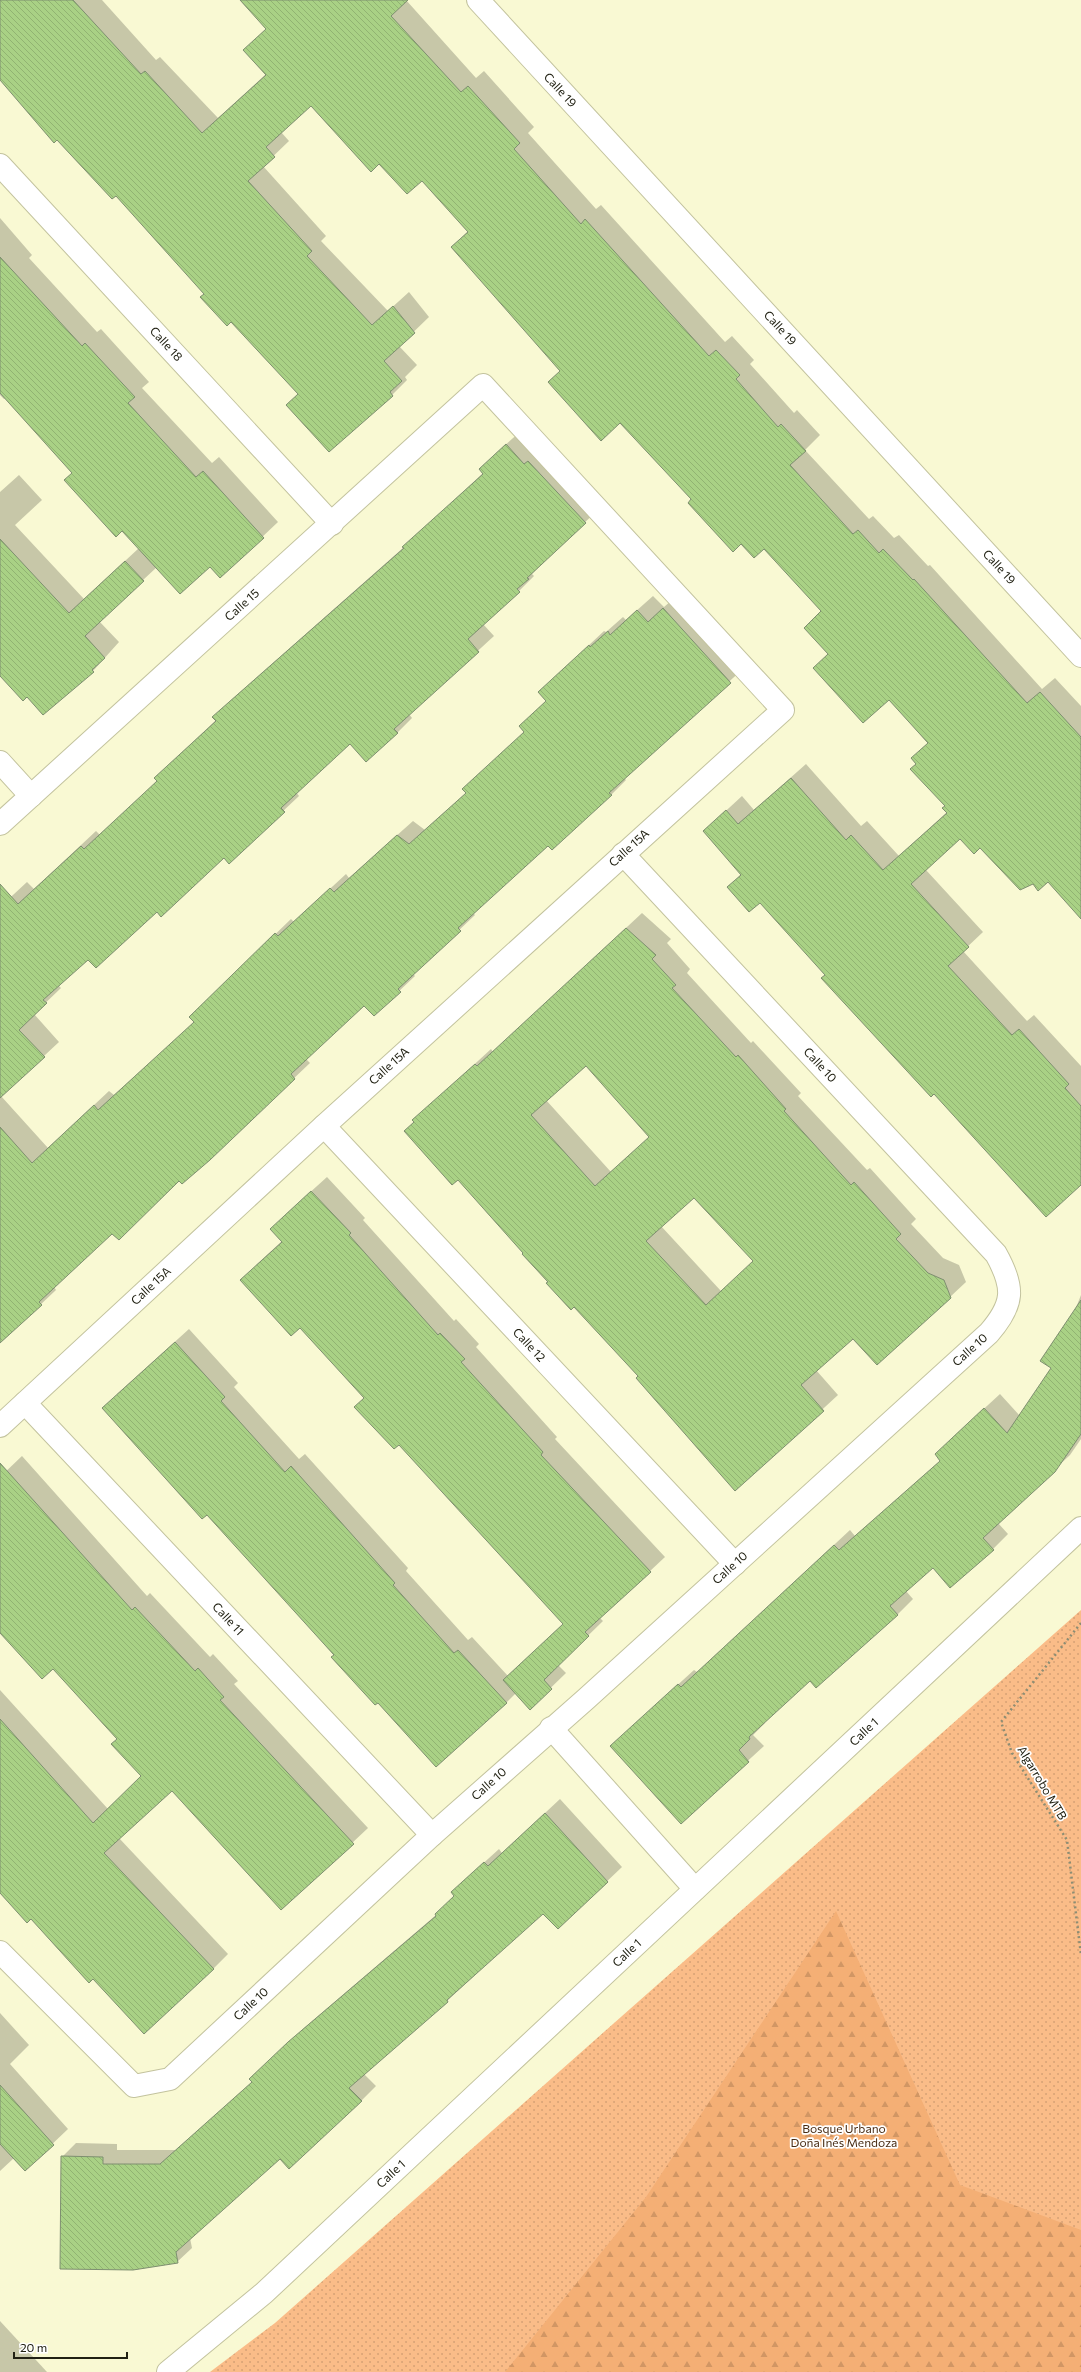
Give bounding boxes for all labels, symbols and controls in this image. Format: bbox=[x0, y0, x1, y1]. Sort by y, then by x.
street label: Calle 19 bbox=[541, 69, 580, 109]
street label: Calle 19 bbox=[761, 307, 800, 347]
street label: Calle 18 bbox=[147, 323, 186, 363]
street label: Calle 19 bbox=[980, 546, 1019, 586]
street label: Calle 15 bbox=[221, 585, 261, 623]
street label: Calle 15A bbox=[605, 826, 651, 869]
street label: Calle 15A bbox=[365, 1044, 411, 1087]
street label: Calle 10 bbox=[801, 1044, 840, 1085]
street label: Calle 15A bbox=[128, 1263, 173, 1307]
street label: Calle 12 bbox=[511, 1325, 549, 1364]
street label: Calle 10 bbox=[949, 1330, 990, 1369]
street label: Calle 10 bbox=[709, 1548, 750, 1587]
street label: Calle 11 bbox=[210, 1599, 247, 1638]
street label: Calle 1 bbox=[846, 1714, 881, 1748]
street label: Algarrobo MTB bbox=[1015, 1743, 1071, 1822]
street label: Calle 10 bbox=[468, 1764, 509, 1803]
street label: Calle 1 bbox=[609, 1935, 644, 1969]
street label: Calle 10 bbox=[230, 1984, 271, 2023]
park label: Bosque Urbano Doña Inés Mendoza bbox=[791, 2121, 897, 2149]
street label: Calle 1 bbox=[373, 2156, 408, 2190]
scale bar bbox=[14, 2334, 127, 2360]
text: 20 m bbox=[20, 2340, 47, 2354]

